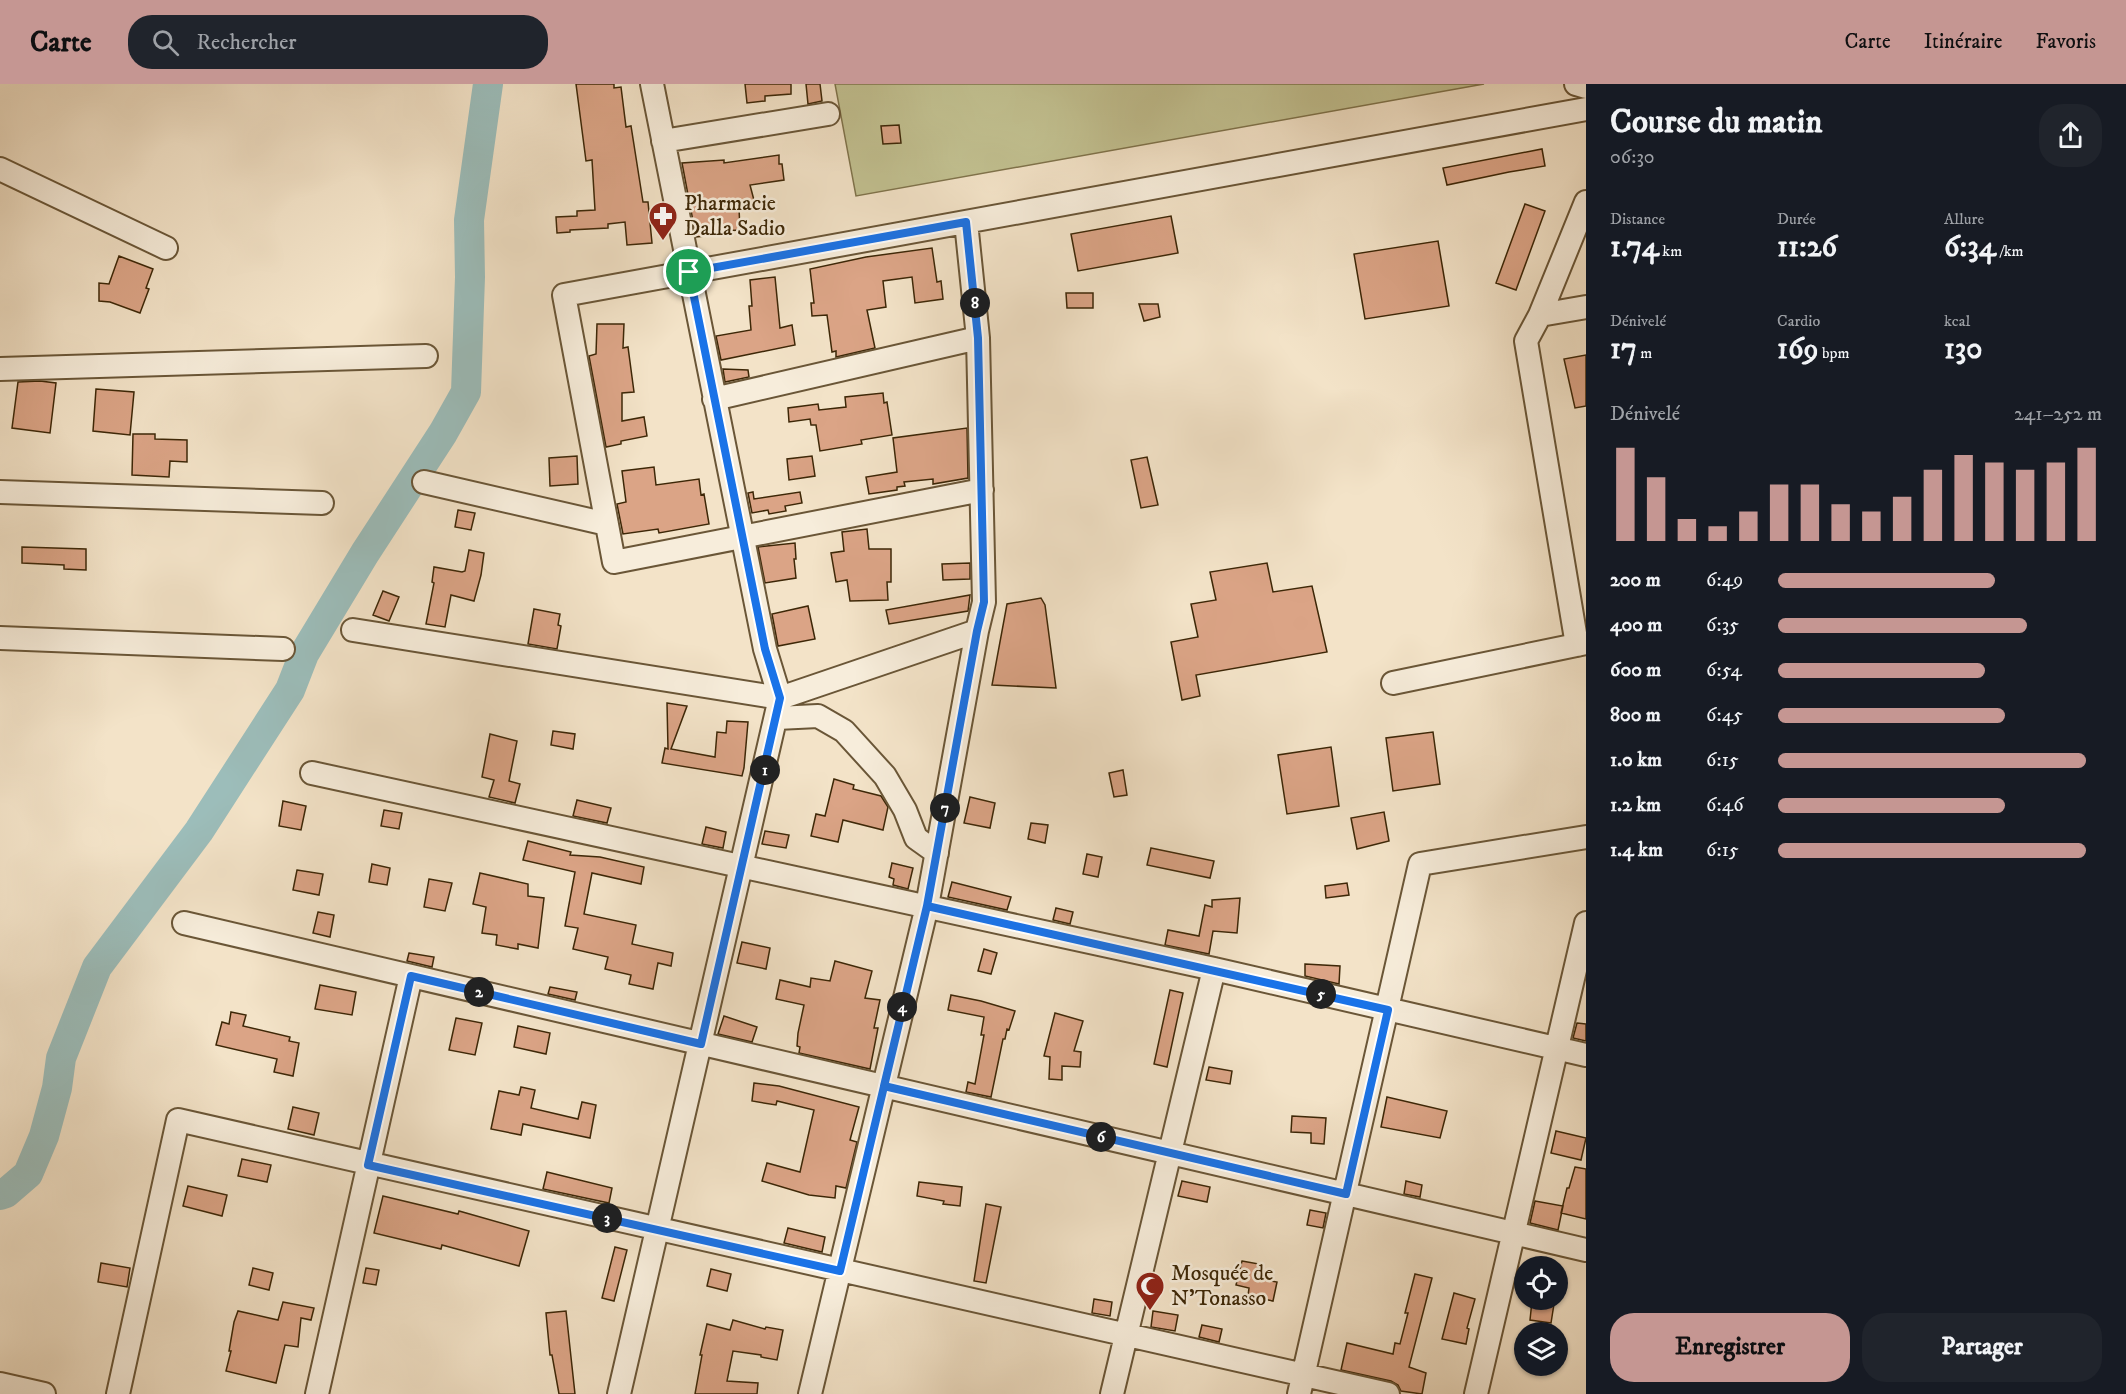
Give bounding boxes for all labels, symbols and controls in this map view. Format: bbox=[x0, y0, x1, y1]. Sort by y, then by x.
search box bbox=[128, 15, 548, 69]
text: Carte bbox=[30, 25, 92, 60]
icon: search bbox=[149, 26, 182, 59]
text: Rechercher bbox=[197, 29, 297, 56]
text: Carte bbox=[1845, 29, 1891, 55]
text: Itinéraire bbox=[1924, 29, 2002, 55]
text: Favoris bbox=[2035, 29, 2096, 55]
text: Course du matin bbox=[1610, 102, 1823, 143]
button: share bbox=[2039, 104, 2102, 167]
text: 06:30 bbox=[1610, 145, 1655, 170]
place label: Pharmacie Dalla Sadio bbox=[684, 190, 785, 242]
pharmacy icon: Pharmacie Dalla Sadio bbox=[647, 200, 679, 242]
text: Distance bbox=[1610, 209, 1665, 229]
text: Durée bbox=[1777, 209, 1816, 229]
text: Allure bbox=[1944, 209, 1984, 229]
text: 1.74 bbox=[1610, 229, 1659, 266]
text: 11:26 bbox=[1777, 229, 1837, 266]
text: 6:34 bbox=[1944, 229, 1996, 266]
text: km bbox=[1659, 241, 1682, 261]
text: /km bbox=[1996, 241, 2024, 261]
pin bbox=[663, 246, 714, 297]
icon: arrive bbox=[672, 255, 705, 288]
pin: 8 bbox=[960, 288, 990, 318]
text: 8 bbox=[971, 293, 979, 313]
text: Dénivelé bbox=[1610, 311, 1666, 331]
text: Cardio bbox=[1777, 311, 1820, 331]
text: kcal bbox=[1944, 311, 1970, 331]
text: 17 bbox=[1610, 331, 1637, 368]
text: 169 bbox=[1777, 331, 1818, 368]
text: 130 bbox=[1944, 331, 1982, 368]
text: m bbox=[1637, 343, 1652, 363]
text: bpm bbox=[1818, 343, 1849, 363]
text: Dénivelé bbox=[1610, 402, 1680, 427]
text: 241–252 m bbox=[2014, 402, 2102, 427]
text: 200 m bbox=[1610, 568, 1661, 593]
text: 6:49 bbox=[1706, 568, 1743, 593]
text: 400 m bbox=[1610, 613, 1662, 638]
text: 6:35 bbox=[1706, 613, 1739, 638]
text: 600 m bbox=[1610, 658, 1661, 683]
text: 6:54 bbox=[1706, 658, 1742, 683]
text: 800 m bbox=[1610, 703, 1661, 728]
text: 6:45 bbox=[1706, 703, 1743, 728]
text: 1.0 km bbox=[1610, 748, 1662, 773]
text: 6:15 bbox=[1706, 748, 1739, 773]
pin: 1 bbox=[750, 755, 780, 785]
text: 1 bbox=[762, 760, 768, 780]
pin: 7 bbox=[930, 793, 960, 823]
text: 1.2 km bbox=[1610, 793, 1661, 818]
text: 6:46 bbox=[1706, 793, 1744, 818]
text: 7 bbox=[941, 798, 949, 818]
text: 1.4 km bbox=[1610, 838, 1663, 863]
text: 6:15 bbox=[1706, 838, 1739, 863]
pin: 2 bbox=[464, 977, 494, 1007]
pin: 5 bbox=[1306, 979, 1336, 1009]
text: 2 bbox=[475, 982, 483, 1002]
text: 5 bbox=[1317, 984, 1325, 1004]
pin: 4 bbox=[887, 992, 917, 1022]
text: 4 bbox=[897, 997, 907, 1017]
pin: 6 bbox=[1086, 1122, 1116, 1152]
text: 6 bbox=[1097, 1127, 1105, 1147]
pin: 3 bbox=[592, 1203, 622, 1233]
text: 3 bbox=[604, 1208, 610, 1228]
map controls bbox=[1514, 1256, 1568, 1376]
button: locate bbox=[1514, 1256, 1568, 1310]
place label: Mosquée de N'Tonasso bbox=[1171, 1260, 1273, 1312]
mosque icon: Mosquée de N'Tonasso bbox=[1134, 1270, 1166, 1312]
button: Enregistrer bbox=[1610, 1313, 1850, 1382]
button: Partager bbox=[1862, 1313, 2102, 1382]
button: layers bbox=[1514, 1322, 1568, 1376]

